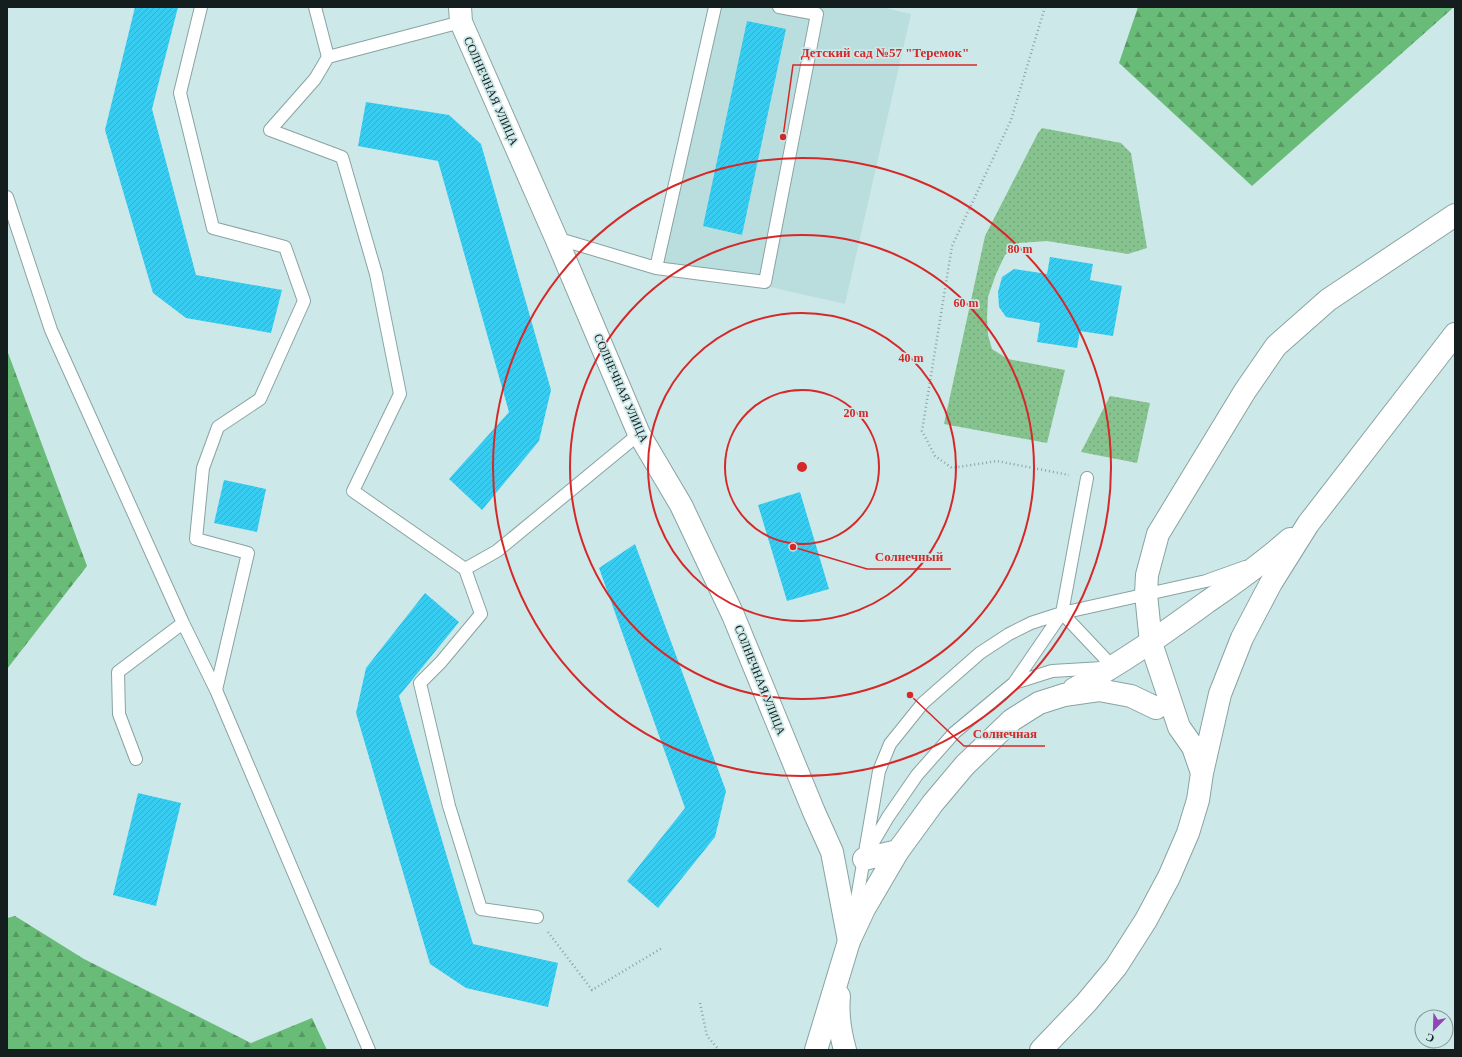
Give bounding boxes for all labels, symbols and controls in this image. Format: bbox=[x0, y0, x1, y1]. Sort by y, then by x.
street label: СОЛНЕЧНАЯ УЛИЦА bbox=[461, 34, 521, 148]
callout: Детский сад №57 "Теремок" bbox=[793, 40, 977, 65]
text: Детский сад №57 "Теремок" bbox=[801, 45, 969, 60]
text: 80 m bbox=[1008, 242, 1033, 256]
text: 60 m bbox=[954, 296, 979, 310]
street label: СОЛНЕЧНАЯ УЛИЦА bbox=[591, 331, 651, 445]
text: 40 m bbox=[899, 351, 924, 365]
text: 20 m bbox=[844, 406, 869, 420]
centre of rings bbox=[795, 460, 809, 474]
callout: Солнечный bbox=[867, 544, 951, 569]
text: Солнечный bbox=[875, 549, 944, 564]
street label: СОЛНЕЧНАЯ УЛИЦА bbox=[731, 623, 789, 737]
callout: Солнечная bbox=[964, 721, 1045, 746]
text: Солнечная bbox=[973, 726, 1037, 741]
north arrow bbox=[1414, 1009, 1454, 1049]
text: С bbox=[1424, 1031, 1436, 1045]

